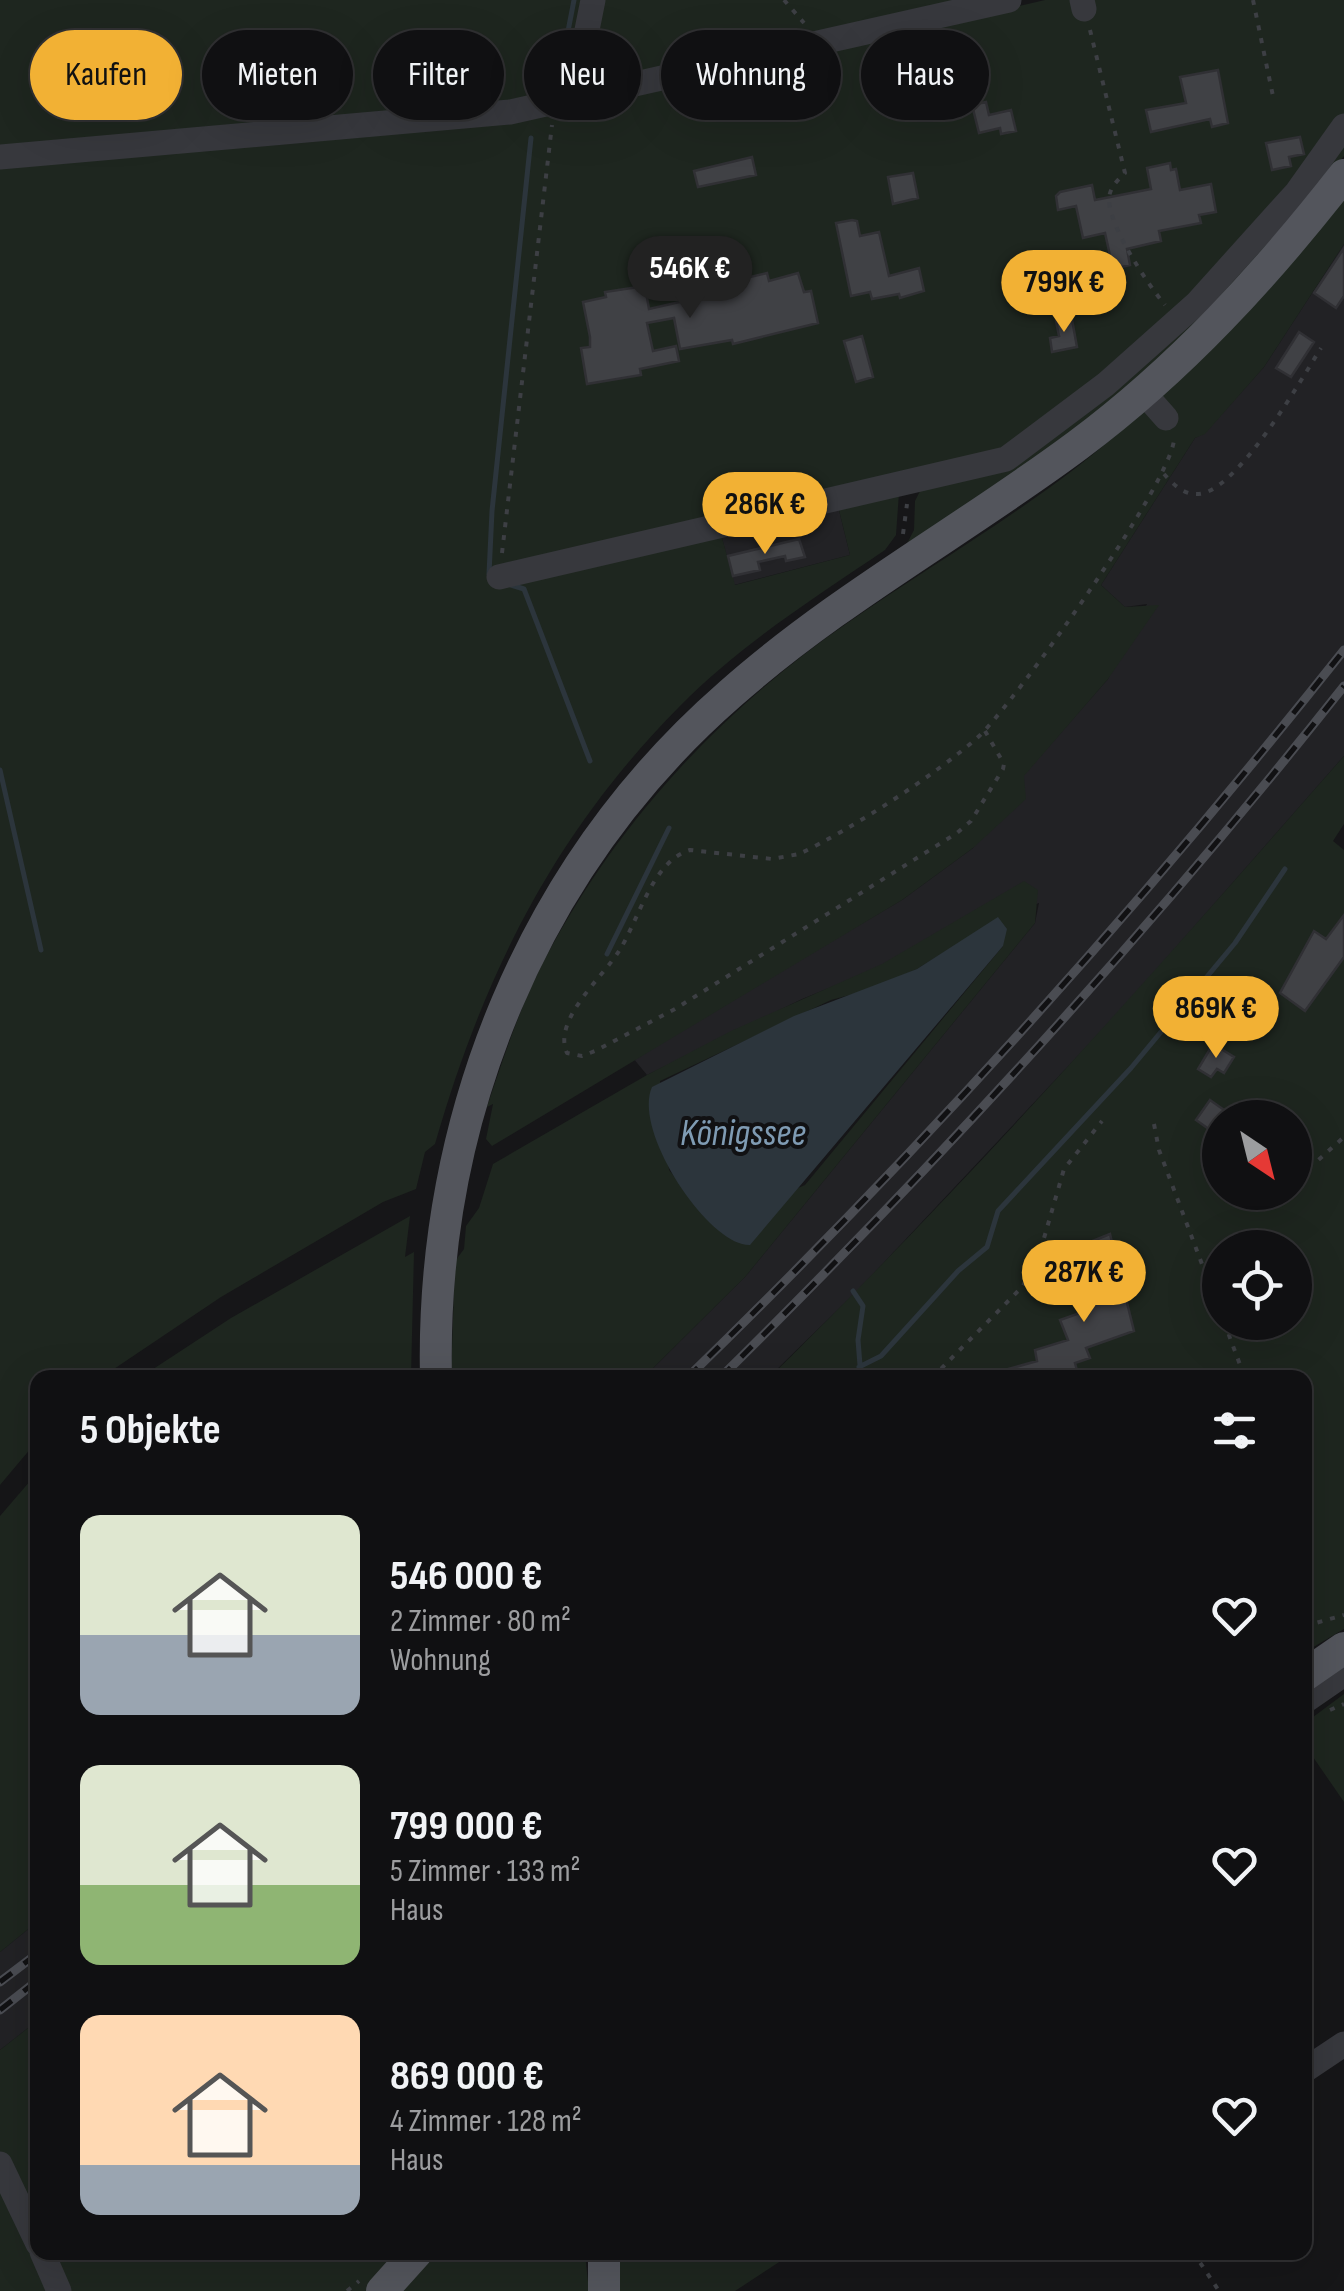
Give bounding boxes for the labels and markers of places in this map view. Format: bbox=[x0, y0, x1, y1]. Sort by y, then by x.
pin: 546K € bbox=[609, 236, 771, 321]
pin: 799K € bbox=[983, 250, 1145, 335]
pin: 286K € bbox=[684, 472, 846, 557]
pin: 869K € bbox=[1135, 976, 1297, 1061]
pin: 287K € bbox=[1003, 1240, 1165, 1325]

